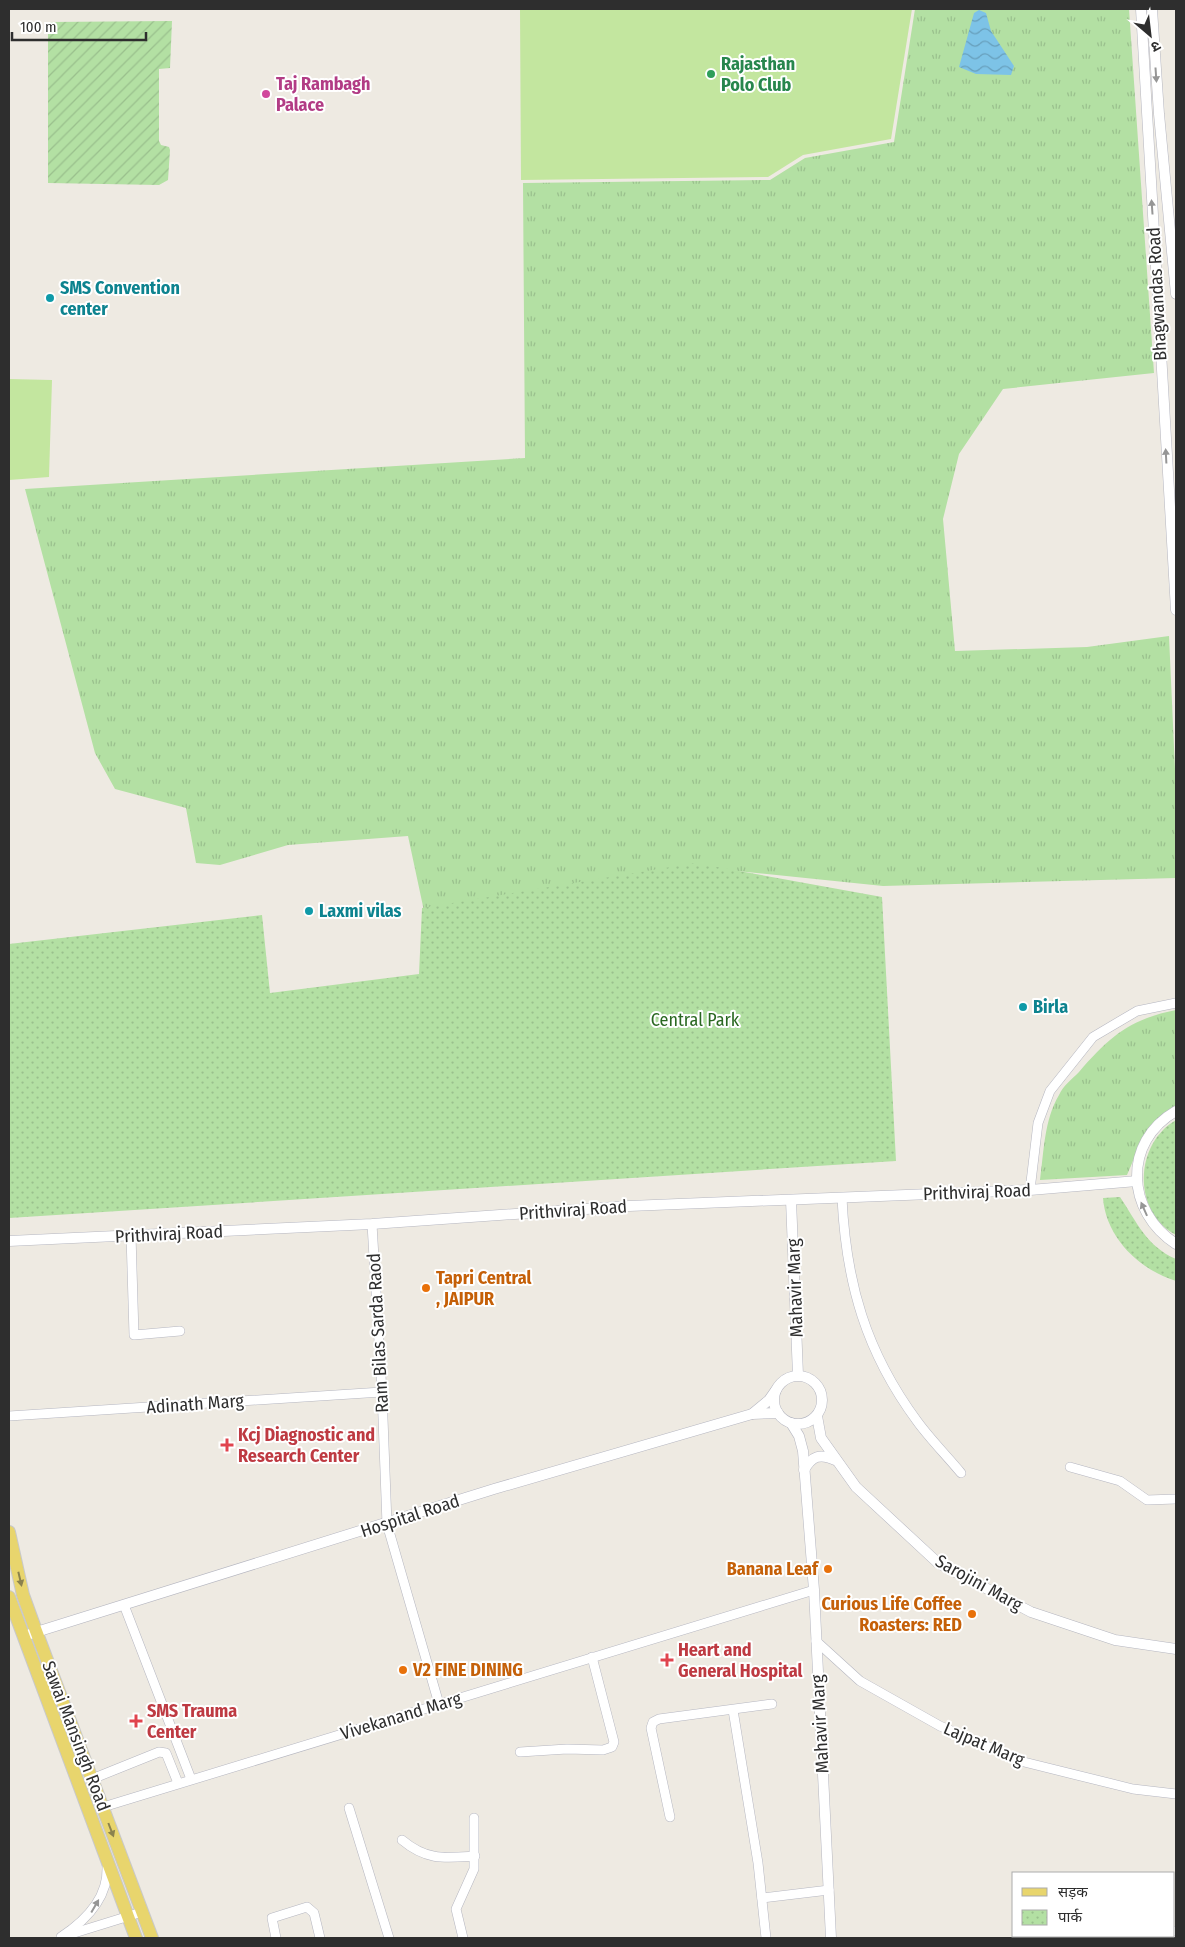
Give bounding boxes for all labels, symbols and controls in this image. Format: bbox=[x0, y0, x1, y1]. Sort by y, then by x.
scale bar bbox=[12, 10, 146, 42]
north arrow bbox=[1125, 10, 1175, 60]
text: 100 m bbox=[20, 18, 57, 36]
text: उ bbox=[1148, 37, 1163, 56]
place label: Rajasthan Polo Club bbox=[721, 53, 795, 96]
one-way arrow bbox=[1152, 67, 1160, 83]
marker: Rajasthan Polo Club bbox=[705, 68, 717, 80]
place label: Taj Rambagh Palace bbox=[276, 73, 370, 116]
marker: Taj Rambagh Palace bbox=[260, 88, 272, 100]
one-way arrow bbox=[1147, 198, 1155, 214]
street label: Bhagwandas Road bbox=[1143, 227, 1171, 361]
place label: SMS Convention center bbox=[60, 277, 180, 320]
marker: SMS Convention center bbox=[44, 292, 56, 304]
one-way arrow bbox=[1162, 448, 1170, 464]
place label: Laxmi vilas bbox=[319, 900, 402, 922]
marker: Laxmi vilas bbox=[303, 905, 315, 917]
place label: Birla bbox=[1033, 996, 1068, 1018]
marker: Birla bbox=[1017, 1001, 1029, 1013]
park label: Central Park bbox=[651, 1009, 740, 1031]
street label: Prithviraj Road bbox=[923, 1179, 1031, 1205]
street label: Prithviraj Road bbox=[518, 1195, 628, 1225]
one-way arrow bbox=[1140, 1202, 1148, 1216]
street label: Prithviraj Road bbox=[114, 1220, 224, 1248]
street label: Mahavir Marg bbox=[782, 1238, 808, 1338]
street label: Ram Bilas Sarda Raod bbox=[363, 1253, 393, 1413]
place label: Tapri Central , JAIPUR bbox=[436, 1267, 531, 1310]
marker: Tapri Central , JAIPUR bbox=[420, 1282, 432, 1294]
street label: Adinath Marg bbox=[146, 1390, 245, 1418]
place label: Kcj Diagnostic and Research Center bbox=[238, 1424, 375, 1467]
marker: Kcj Diagnostic and Research Center bbox=[220, 1438, 234, 1452]
street label: Hospital Road bbox=[358, 1490, 462, 1542]
street label: Sarojini Marg bbox=[931, 1550, 1027, 1616]
place label: Banana Leaf bbox=[727, 1558, 820, 1580]
marker: Banana Leaf bbox=[822, 1563, 834, 1575]
one-way arrow bbox=[16, 1572, 24, 1587]
place label: Curious Life Coffee Roasters: RED bbox=[821, 1593, 962, 1636]
marker: Curious Life Coffee Roasters: RED bbox=[966, 1608, 978, 1620]
place label: Heart and General Hospital bbox=[678, 1639, 802, 1682]
marker: Heart and General Hospital bbox=[660, 1653, 674, 1667]
street label: Sawai Mansingh Road bbox=[37, 1658, 115, 1814]
place label: V2 FINE DINING bbox=[412, 1659, 523, 1681]
marker: V2 FINE DINING bbox=[397, 1664, 409, 1676]
street label: Mahavir Marg bbox=[806, 1674, 834, 1774]
street label: Vivekanand Marg bbox=[338, 1687, 465, 1745]
place label: SMS Trauma Center bbox=[147, 1700, 237, 1743]
marker: SMS Trauma Center bbox=[129, 1714, 143, 1728]
street label: Lajpat Marg bbox=[940, 1717, 1028, 1771]
one-way arrow bbox=[107, 1823, 115, 1838]
legend bbox=[1012, 1872, 1175, 1937]
text: सड़क bbox=[1058, 1883, 1088, 1901]
one-way arrow bbox=[90, 1899, 99, 1912]
text: पार्क bbox=[1058, 1908, 1082, 1926]

